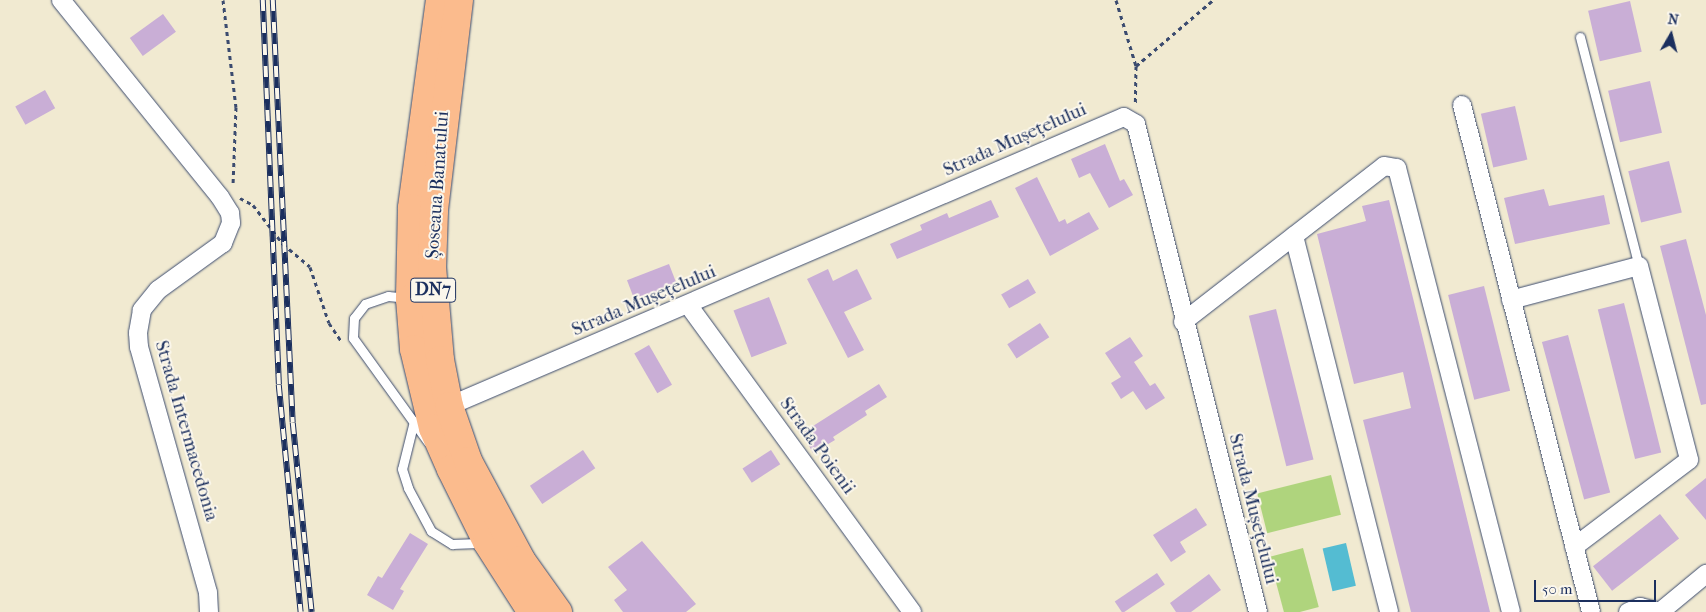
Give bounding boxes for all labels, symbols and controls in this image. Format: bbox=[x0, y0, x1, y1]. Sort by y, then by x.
north arrow bbox=[1646, 10, 1696, 60]
text: N bbox=[1667, 10, 1680, 29]
street label: Strada Mușețelului bbox=[940, 98, 1090, 182]
street label: Șoseaua Banatului bbox=[421, 110, 455, 260]
street label: Strada Mușețelului bbox=[568, 260, 720, 342]
road number: DN7 bbox=[409, 274, 457, 306]
street label: Strada Intermacedonia bbox=[149, 338, 223, 524]
street label: Strada Poienii bbox=[774, 393, 860, 499]
street label: Strada Mușețelului bbox=[1223, 431, 1283, 587]
scale bar bbox=[1536, 570, 1658, 602]
text: 50 m bbox=[1542, 580, 1572, 598]

